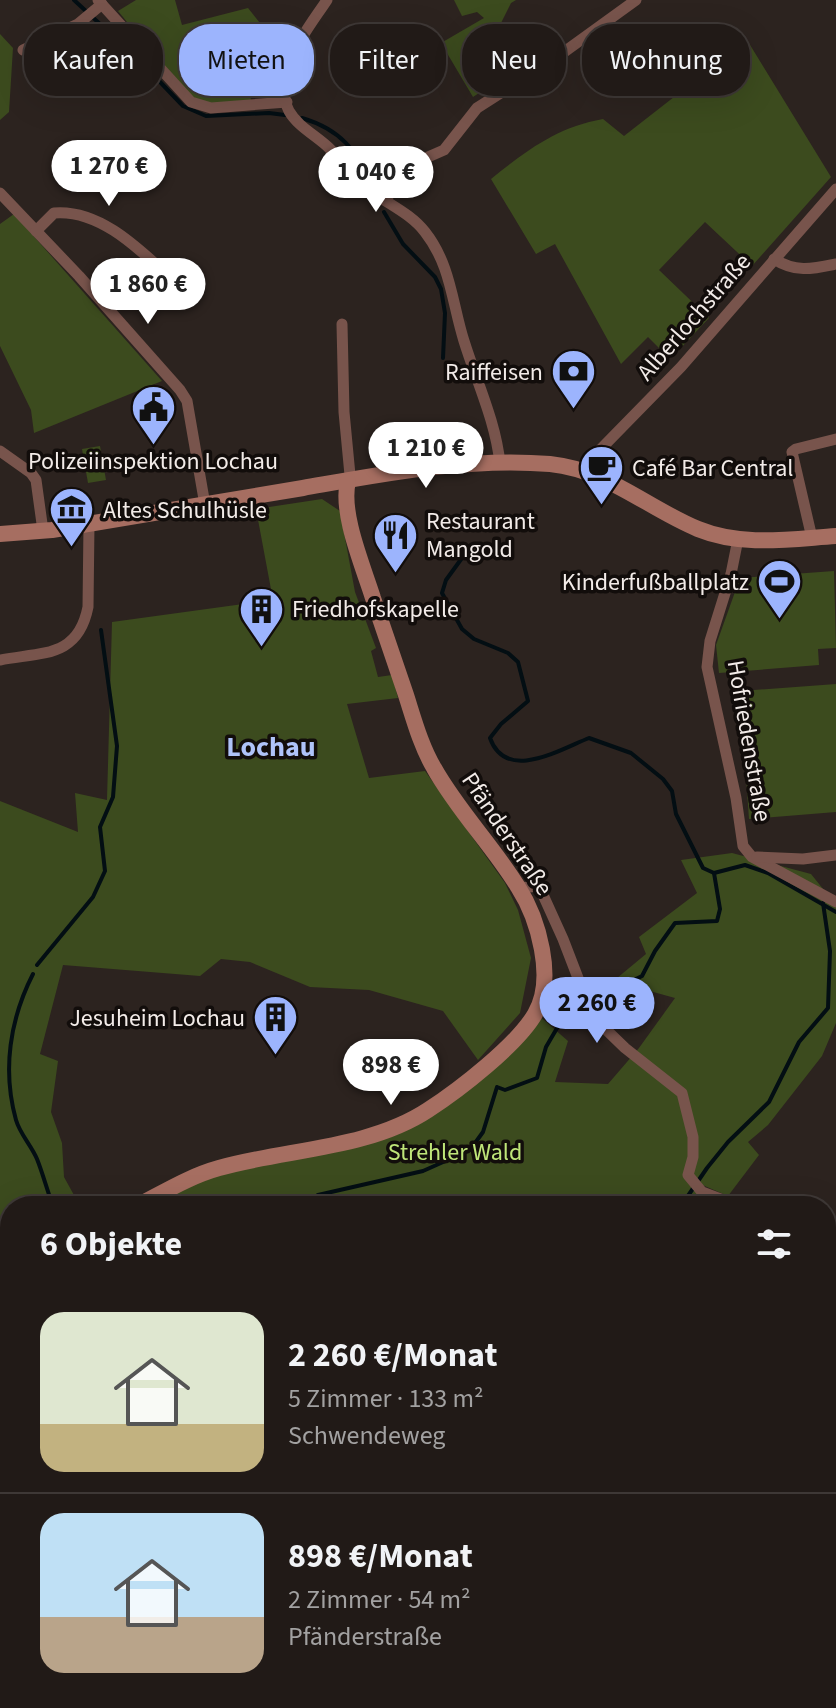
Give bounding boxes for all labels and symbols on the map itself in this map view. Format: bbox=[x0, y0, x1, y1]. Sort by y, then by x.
pin: 1 270 € bbox=[35, 140, 183, 208]
pin: 1 040 € bbox=[302, 146, 450, 214]
street label: Alberlochstraße bbox=[629, 245, 759, 389]
pin: 1 860 € bbox=[74, 258, 222, 326]
bank icon: Raiffeisen bbox=[550, 348, 598, 411]
place label: Raiffeisen bbox=[445, 355, 543, 390]
public building icon: Polizeiinspektion Lochau bbox=[129, 383, 177, 446]
pin: 1 210 € bbox=[352, 422, 500, 490]
place label: Polizeiinspektion Lochau bbox=[28, 444, 278, 479]
cafe icon: Café Bar Central bbox=[577, 444, 625, 507]
place label: Café Bar Central bbox=[632, 451, 793, 486]
museum icon: Altes Schulhüsle bbox=[48, 486, 96, 549]
place label: Altes Schulhüsle bbox=[103, 493, 267, 528]
place label: Restaurant Mangold bbox=[426, 504, 535, 567]
restaurant icon: Restaurant Mangold bbox=[371, 511, 419, 574]
sports icon: Kinderfußballplatz bbox=[756, 558, 804, 621]
place label: Kinderfußballplatz bbox=[562, 565, 749, 600]
building icon: Friedhofskapelle bbox=[237, 585, 285, 648]
place label: Friedhofskapelle bbox=[292, 592, 459, 627]
street label: Hofriedenstraße bbox=[718, 658, 780, 824]
district label: Lochau bbox=[226, 727, 316, 767]
street label: Pfänderstraße bbox=[453, 765, 561, 903]
pin: 2 260 € bbox=[523, 977, 671, 1045]
building icon: Jesuheim Lochau bbox=[252, 994, 300, 1057]
place label: Jesuheim Lochau bbox=[69, 1001, 245, 1036]
pin: 898 € bbox=[335, 1039, 447, 1107]
park label: Strehler Wald bbox=[388, 1135, 522, 1170]

